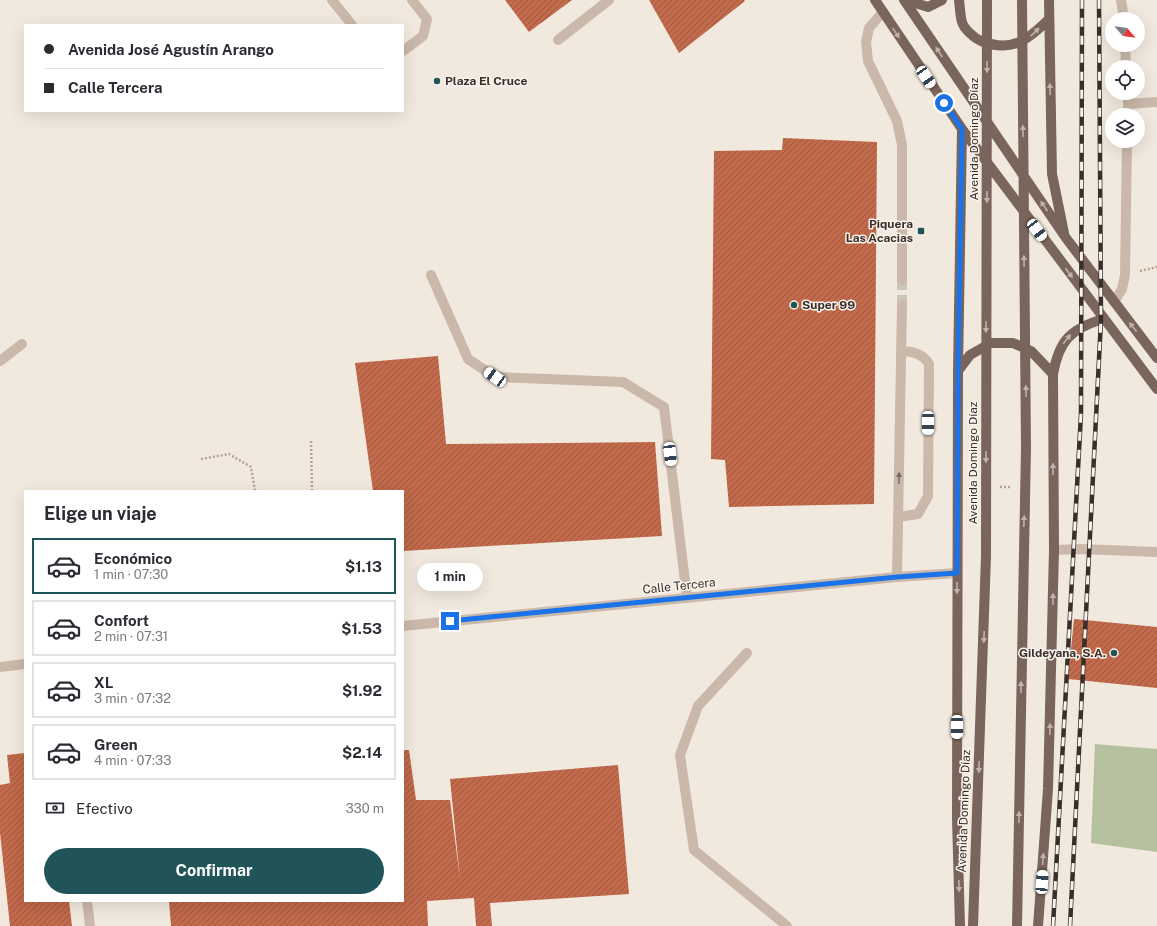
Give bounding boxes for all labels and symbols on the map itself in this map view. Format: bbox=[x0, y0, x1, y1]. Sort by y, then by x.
north arrow bbox=[1105, 12, 1145, 52]
one-way arrow bbox=[892, 27, 900, 38]
one-way arrow bbox=[1030, 28, 1040, 37]
one-way arrow bbox=[935, 47, 943, 57]
one-way arrow bbox=[984, 61, 990, 74]
car bbox=[914, 64, 938, 90]
place label: Plaza El Cruce bbox=[445, 74, 527, 88]
marker: Plaza El Cruce bbox=[432, 76, 442, 86]
street label: Avenida Domingo Díaz bbox=[967, 77, 981, 201]
one-way arrow bbox=[1047, 82, 1053, 95]
route start bbox=[935, 94, 953, 112]
one-way arrow bbox=[1020, 124, 1026, 137]
one-way arrow bbox=[984, 191, 990, 204]
one-way arrow bbox=[1040, 201, 1048, 211]
place label: Piquera Las Acacias bbox=[846, 217, 913, 245]
car bbox=[1025, 217, 1049, 243]
marker: Piquera Las Acacias bbox=[916, 226, 926, 236]
one-way arrow bbox=[1021, 254, 1027, 267]
one-way arrow bbox=[1064, 267, 1073, 278]
place label: Super 99 bbox=[802, 298, 855, 312]
marker: Super 99 bbox=[789, 300, 799, 310]
one-way arrow bbox=[983, 321, 989, 334]
one-way arrow bbox=[1129, 322, 1137, 333]
one-way arrow bbox=[1063, 334, 1072, 344]
car bbox=[482, 365, 508, 389]
one-way arrow bbox=[1023, 384, 1029, 397]
street label: Avenida Domingo Díaz bbox=[966, 401, 980, 525]
car bbox=[922, 411, 934, 435]
car bbox=[663, 441, 677, 467]
one-way arrow bbox=[983, 451, 989, 464]
one-way arrow bbox=[1050, 462, 1056, 475]
one-way arrow bbox=[896, 471, 902, 484]
one-way arrow bbox=[1021, 514, 1027, 527]
callout: 1 min bbox=[417, 563, 483, 591]
street label: Calle Tercera bbox=[642, 575, 716, 597]
one-way arrow bbox=[954, 582, 960, 595]
one-way arrow bbox=[1050, 592, 1056, 605]
route end bbox=[441, 612, 459, 630]
one-way arrow bbox=[980, 631, 987, 643]
place label: Gildeyana, S.A. bbox=[1019, 646, 1106, 660]
marker: Gildeyana, S.A. bbox=[1109, 648, 1119, 658]
one-way arrow bbox=[1018, 680, 1024, 693]
car bbox=[951, 715, 963, 739]
one-way arrow bbox=[1047, 722, 1053, 735]
street label: Avenida Domingo Díaz bbox=[955, 749, 973, 873]
one-way arrow bbox=[976, 761, 982, 774]
one-way arrow bbox=[1016, 810, 1022, 823]
one-way arrow bbox=[1040, 853, 1047, 865]
car bbox=[1035, 870, 1049, 894]
one-way arrow bbox=[955, 880, 962, 892]

